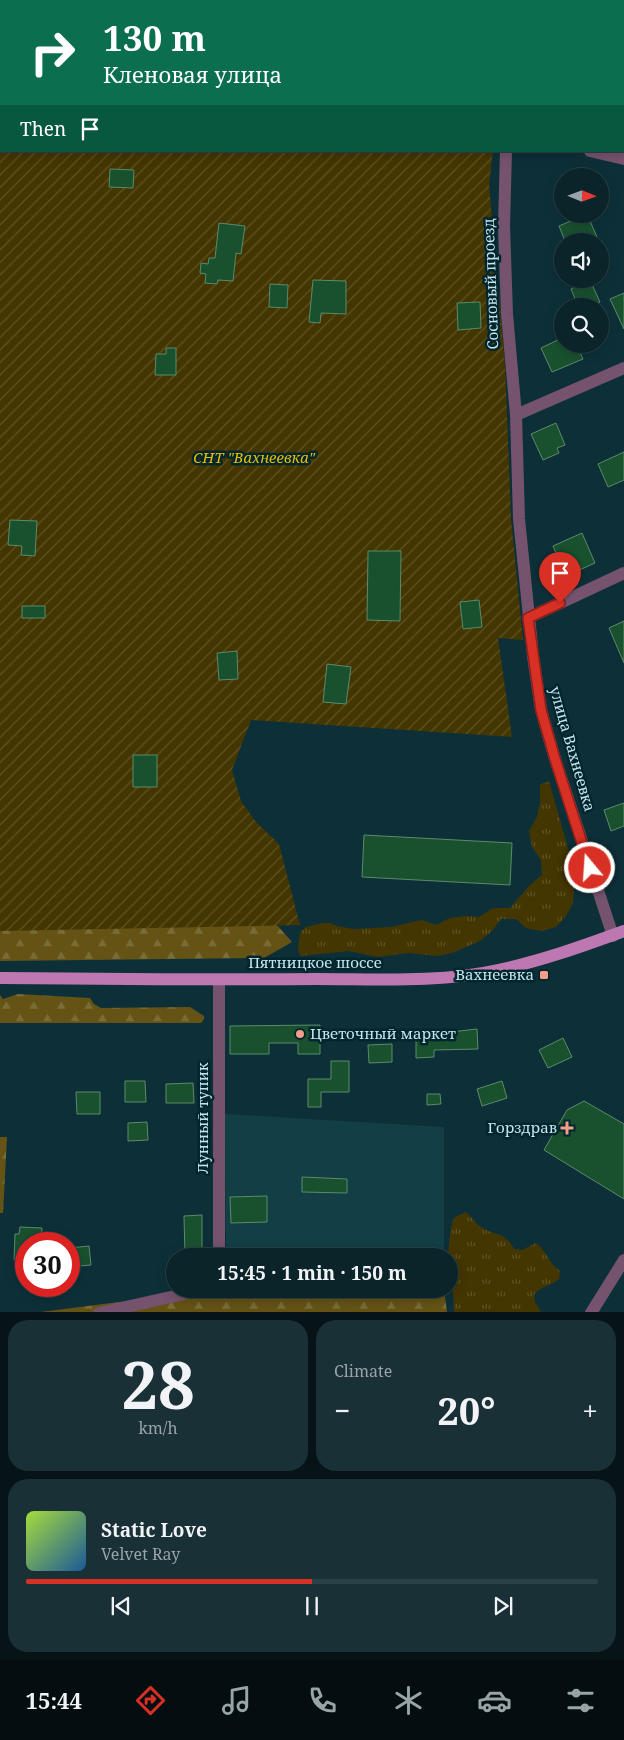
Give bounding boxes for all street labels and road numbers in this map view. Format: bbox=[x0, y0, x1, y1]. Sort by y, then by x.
street label: Сосновый проезд bbox=[478, 218, 502, 350]
street label: улица Вахнеевка bbox=[546, 684, 600, 814]
street label: Пятницкое шоссе bbox=[248, 952, 382, 972]
street label: Лунный тупик bbox=[192, 1062, 212, 1174]

